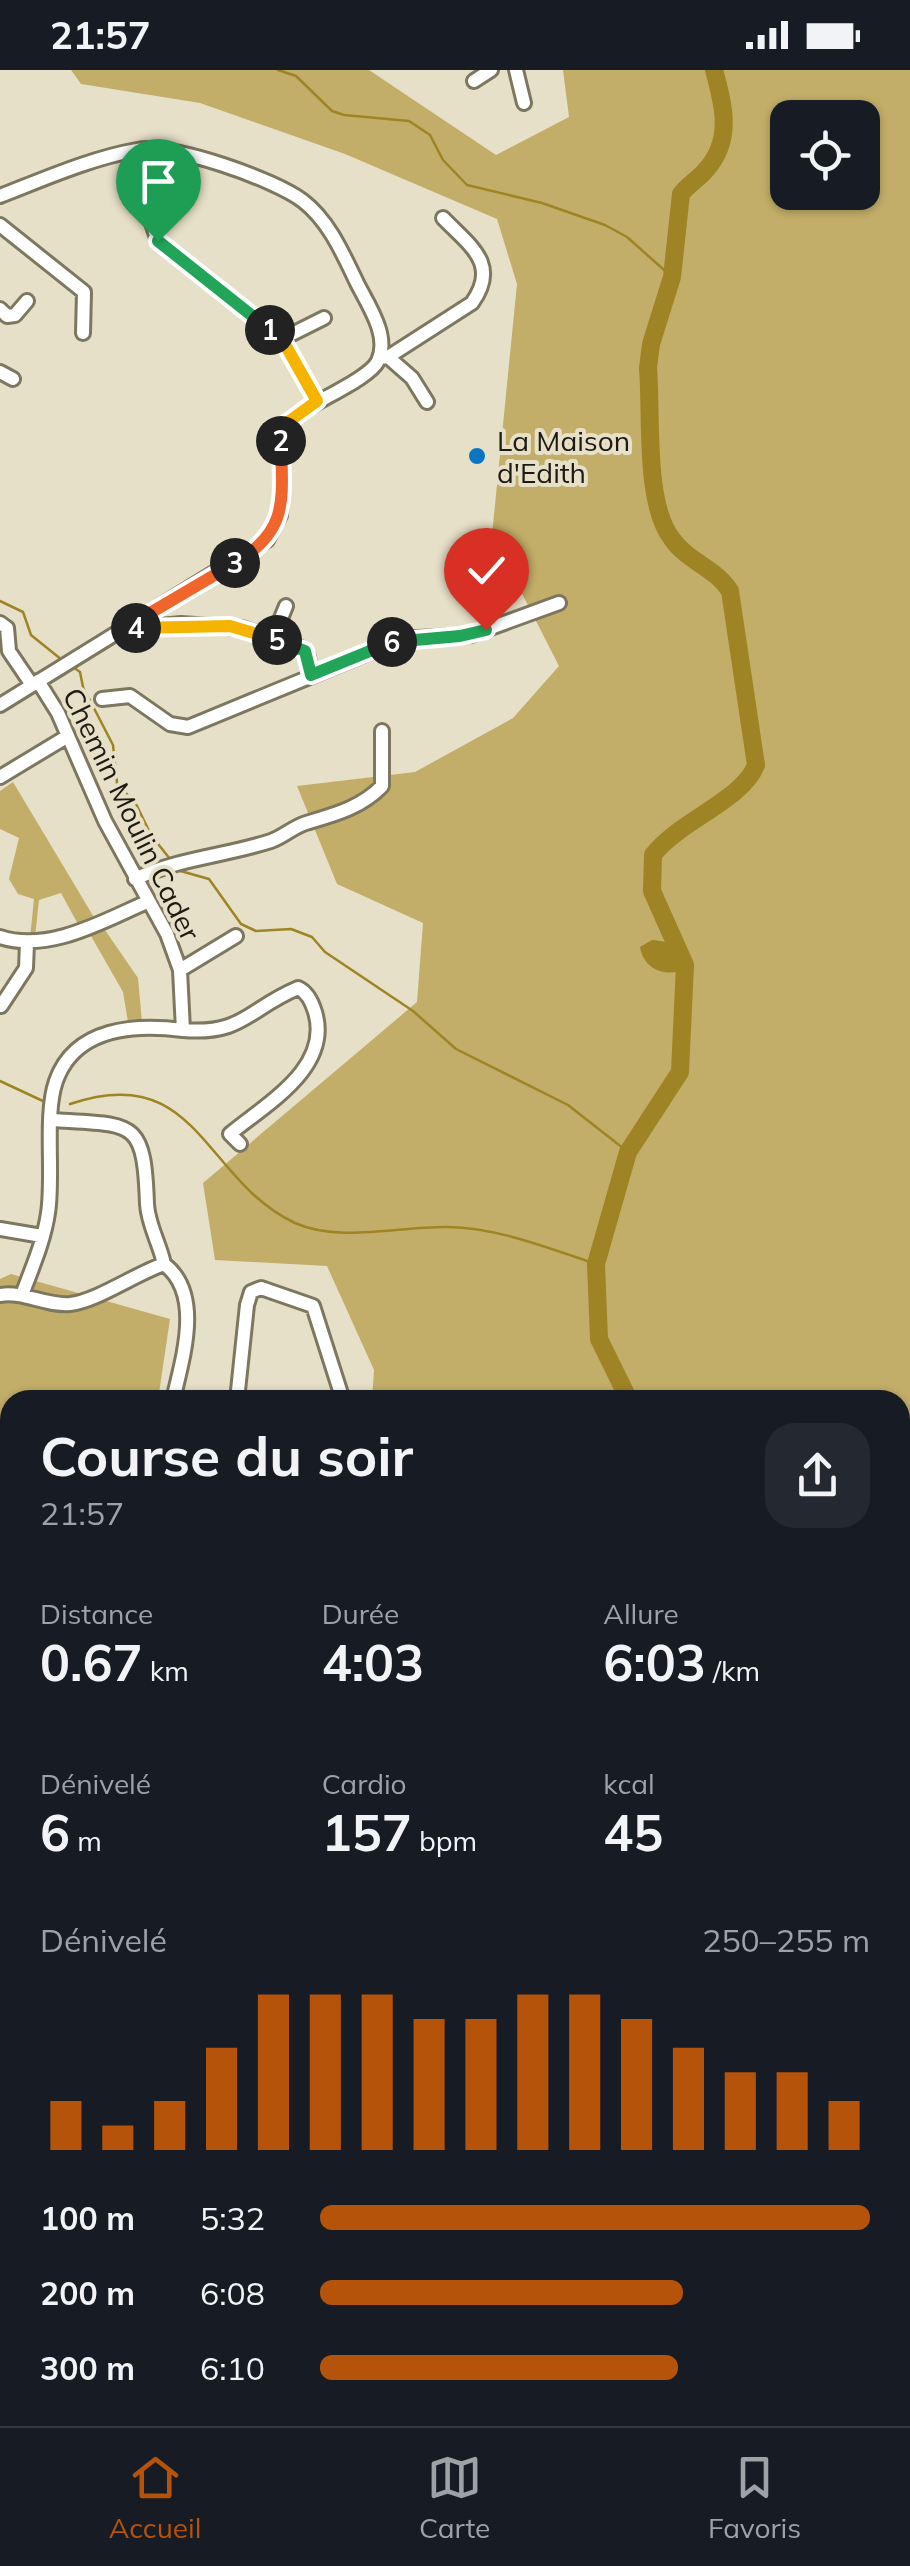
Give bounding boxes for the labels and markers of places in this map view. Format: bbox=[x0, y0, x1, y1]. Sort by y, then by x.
pin bbox=[116, 139, 201, 242]
pin: 1 bbox=[245, 305, 295, 355]
pin: 2 bbox=[256, 416, 306, 466]
place label: La Maison d'Edith bbox=[497, 423, 630, 490]
marker: La Maison d'Edith bbox=[466, 445, 488, 467]
pin bbox=[444, 528, 529, 631]
pin: 3 bbox=[210, 538, 260, 588]
pin: 4 bbox=[111, 603, 161, 653]
pin: 5 bbox=[252, 615, 302, 665]
pin: 6 bbox=[367, 617, 417, 667]

